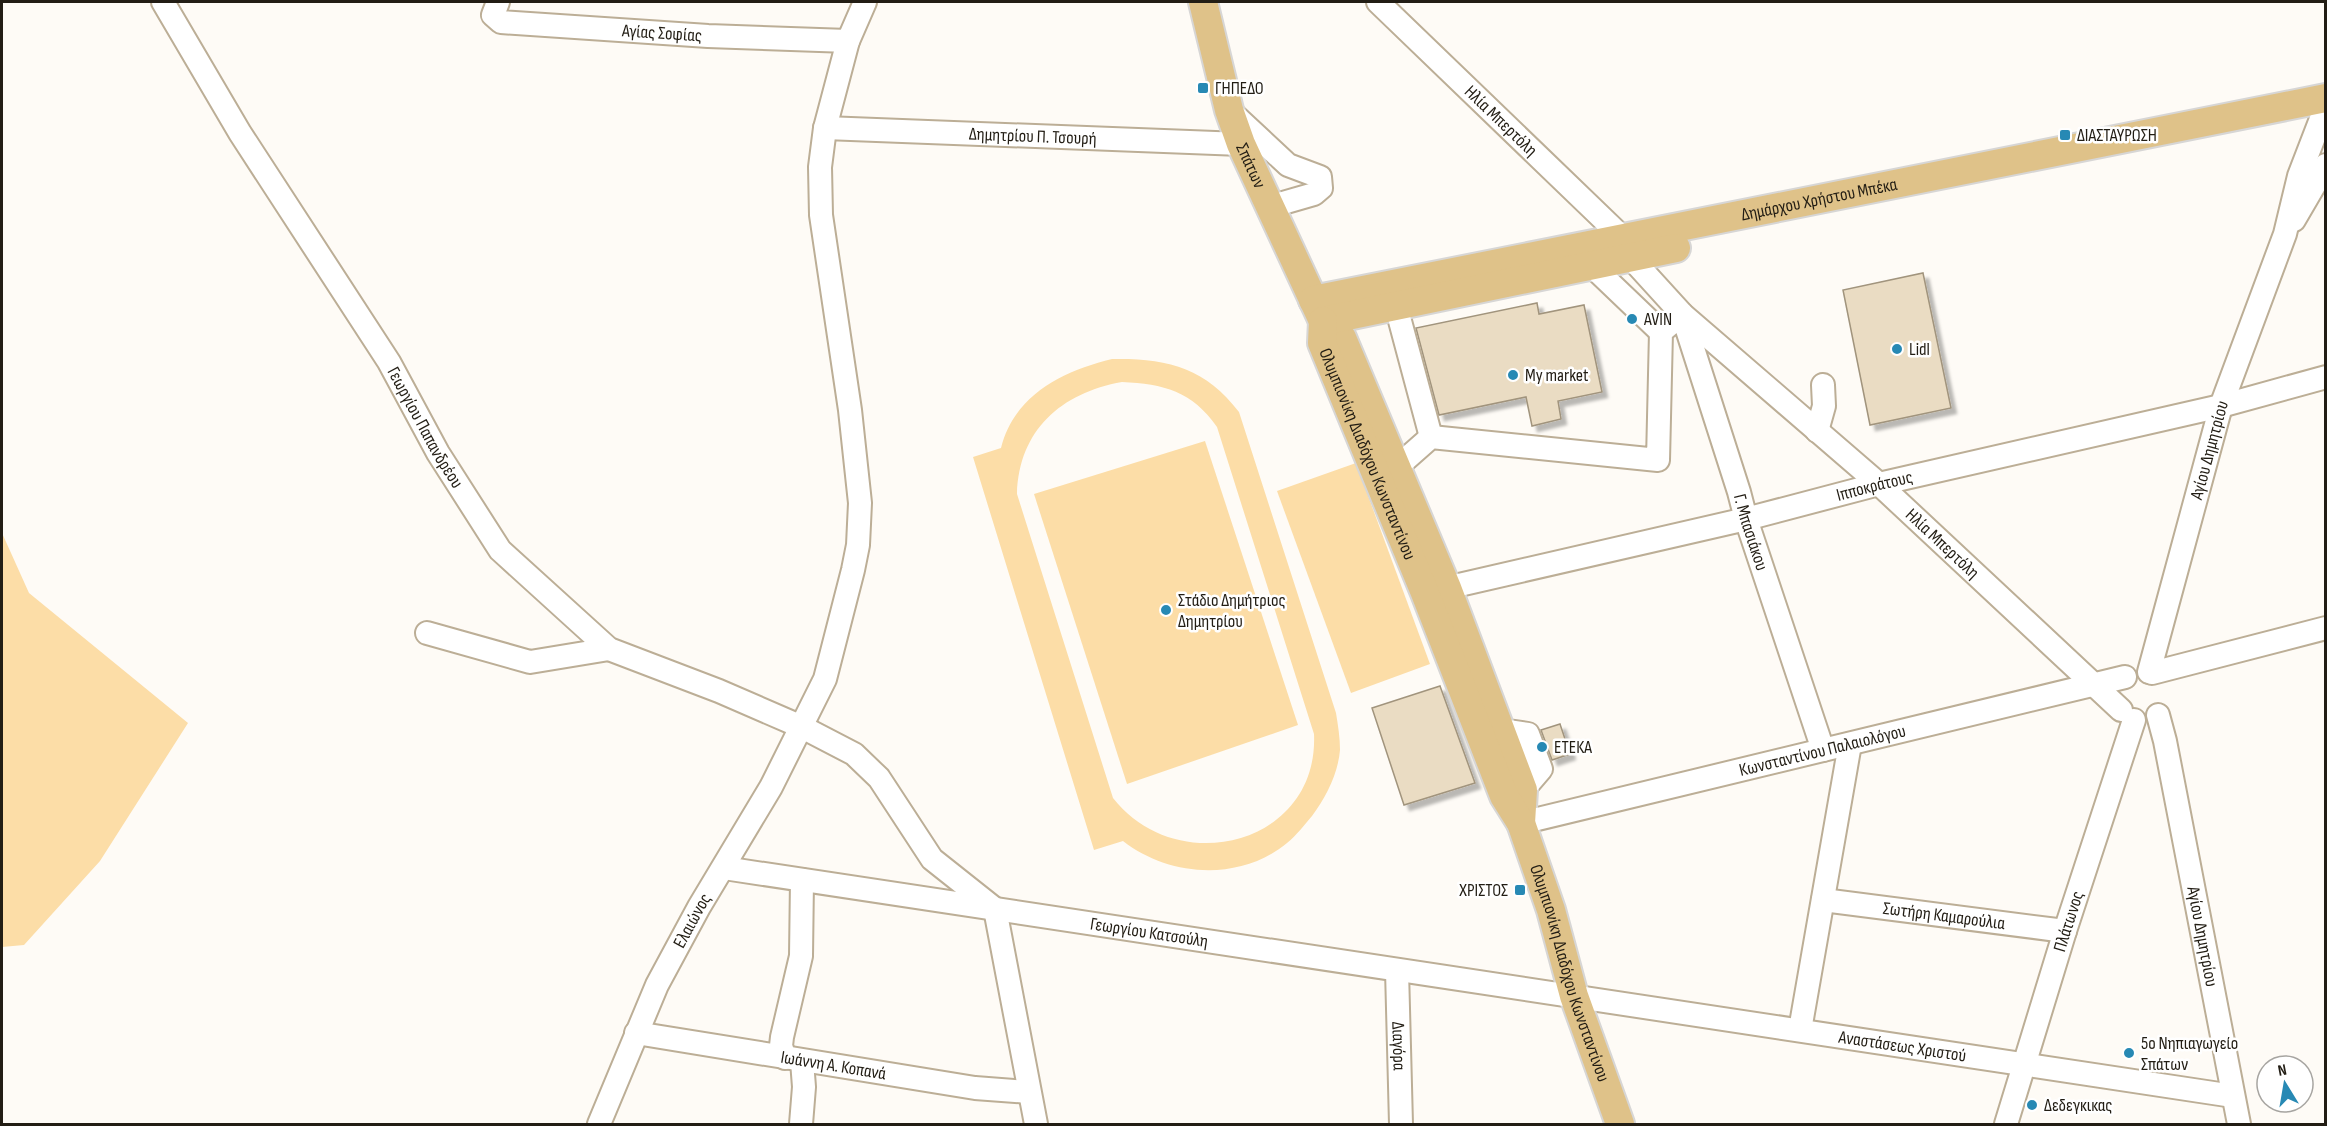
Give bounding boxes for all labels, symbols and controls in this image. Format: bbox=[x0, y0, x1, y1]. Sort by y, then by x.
street label: Αγίας Σοφίας bbox=[620, 20, 703, 46]
place label: ΓΗΠΕΔΟ bbox=[1215, 78, 1264, 99]
marker: ΓΗΠΕΔΟ bbox=[1196, 81, 1210, 95]
street label: Ηλία Μπερτόλη bbox=[1460, 81, 1542, 160]
street label: Δημητρίου Π. Τσουρή bbox=[969, 123, 1097, 149]
place label: ΔΙΑΣΤΑΥΡΩΣΗ bbox=[2077, 125, 2157, 146]
marker: ΔΙΑΣΤΑΥΡΩΣΗ bbox=[2058, 128, 2072, 142]
street label: Σπάτων bbox=[1232, 140, 1270, 191]
street label: Δημάρχου Χρήστου Μπέκα bbox=[1739, 173, 1899, 225]
place label: AVIN bbox=[1643, 309, 1672, 330]
marker: AVIN bbox=[1625, 312, 1639, 326]
place label: Lidl bbox=[1909, 339, 1930, 360]
marker: Lidl bbox=[1890, 342, 1904, 356]
street label: Ολυμπιονίκη Διαδόχου Κωνσταντίνου bbox=[1315, 345, 1421, 563]
street label: Γεωργίου Παπανδρέου bbox=[383, 363, 468, 492]
place label: My market bbox=[1525, 365, 1589, 386]
marker: My market bbox=[1506, 368, 1520, 382]
street label: Αγίου Δημητρίου bbox=[2185, 397, 2233, 503]
street label: Ιπποκράτους bbox=[1834, 466, 1915, 505]
street label: Γ. Μπασιάκου bbox=[1729, 492, 1773, 573]
street label: Ηλία Μπερτόλη bbox=[1901, 504, 1984, 583]
place label: Στάδιο Δημήτριος Δημητρίου bbox=[1178, 590, 1286, 632]
marker: Στάδιο Δημήτριος Δημητρίου bbox=[1159, 603, 1173, 617]
street label: Κωνσταντίνου Παλαιολόγου bbox=[1737, 720, 1908, 780]
place label: ΕΤΕΚΑ bbox=[1554, 737, 1592, 758]
marker: ΕΤΕΚΑ bbox=[1535, 740, 1549, 754]
street label: Ολυμπιονίκη Διαδόχου Κωνσταντίνου bbox=[1526, 862, 1614, 1084]
place label: ΧΡΙΣΤΟΣ bbox=[1458, 880, 1508, 901]
marker: ΧΡΙΣΤΟΣ bbox=[1513, 883, 1527, 897]
street label: Αγίου Δημητρίου bbox=[2183, 884, 2223, 988]
street label: Πλάτωνος bbox=[2049, 888, 2088, 954]
street label: Ελαιώνος bbox=[669, 889, 715, 951]
street label: Σωτήρη Καμαρούλια bbox=[1882, 897, 2007, 934]
street label: Γεωργίου Κατσούλη bbox=[1089, 913, 1210, 952]
street label: Διαγόρα bbox=[1388, 1021, 1410, 1071]
street label: Αναστάσεως Χριστού bbox=[1836, 1026, 1968, 1066]
place label: 5ο Νηπιαγωγείο Σπάτων bbox=[2141, 1033, 2238, 1075]
street label: Ιωάννη Α. Κοπανά bbox=[779, 1046, 888, 1084]
marker: 5ο Νηπιαγωγείο Σπάτων bbox=[2122, 1046, 2136, 1060]
north arrow bbox=[2255, 1054, 2315, 1114]
text: N bbox=[2276, 1061, 2288, 1081]
place label: Δεδεγκικας bbox=[2044, 1095, 2112, 1116]
marker: Δεδεγκικας bbox=[2025, 1098, 2039, 1112]

